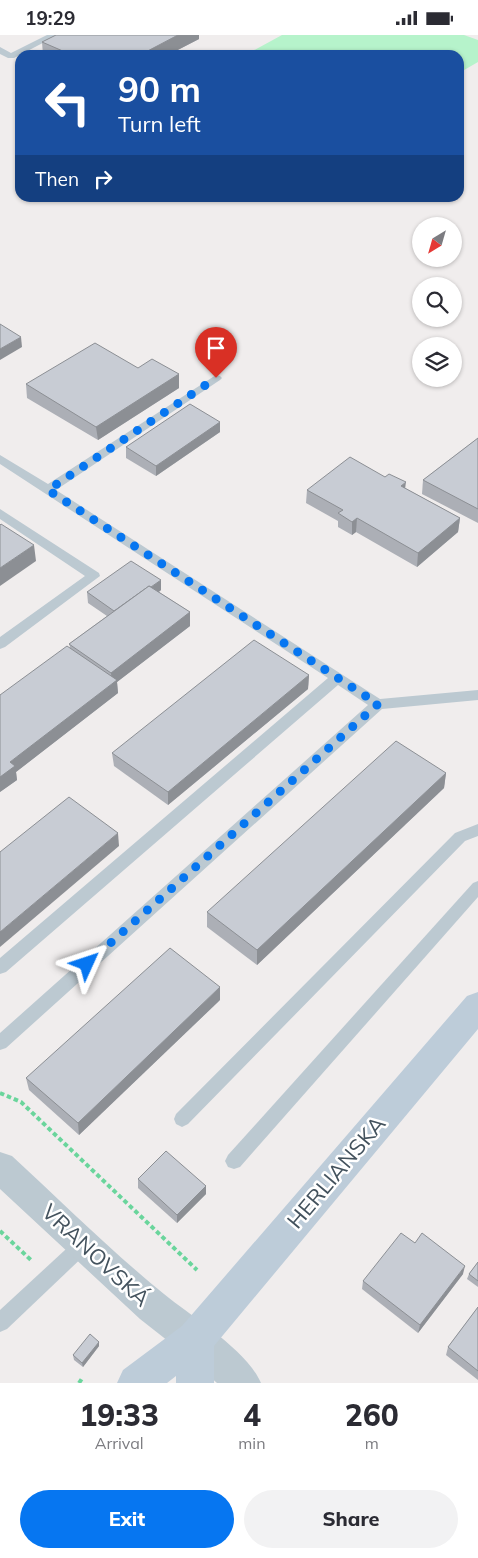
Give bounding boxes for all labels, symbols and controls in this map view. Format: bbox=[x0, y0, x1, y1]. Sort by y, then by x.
text: 19:29 bbox=[25, 6, 75, 30]
text: 90 m bbox=[118, 67, 201, 111]
icon: left bbox=[35, 70, 100, 135]
text: Turn left bbox=[118, 110, 201, 138]
icon: right bbox=[89, 165, 117, 193]
text: Then bbox=[35, 167, 79, 191]
north arrow bbox=[412, 217, 462, 267]
map controls bbox=[412, 217, 462, 387]
button: search bbox=[412, 277, 462, 327]
pin bbox=[195, 327, 237, 378]
icon: arrive bbox=[202, 334, 230, 362]
button: layers bbox=[412, 337, 462, 387]
position arrow bbox=[60, 937, 112, 989]
street label: HERLIANSKA bbox=[281, 1110, 391, 1234]
street label: VRANOVSKÁ bbox=[36, 1198, 156, 1312]
text: 19:33 bbox=[79, 1396, 159, 1434]
text: 4 bbox=[243, 1396, 261, 1434]
text: 260 bbox=[345, 1396, 399, 1434]
text: Arrival bbox=[95, 1433, 144, 1453]
text: min bbox=[238, 1433, 266, 1453]
text: m bbox=[365, 1433, 379, 1453]
button: Exit bbox=[20, 1490, 234, 1548]
button: Share bbox=[244, 1490, 458, 1548]

